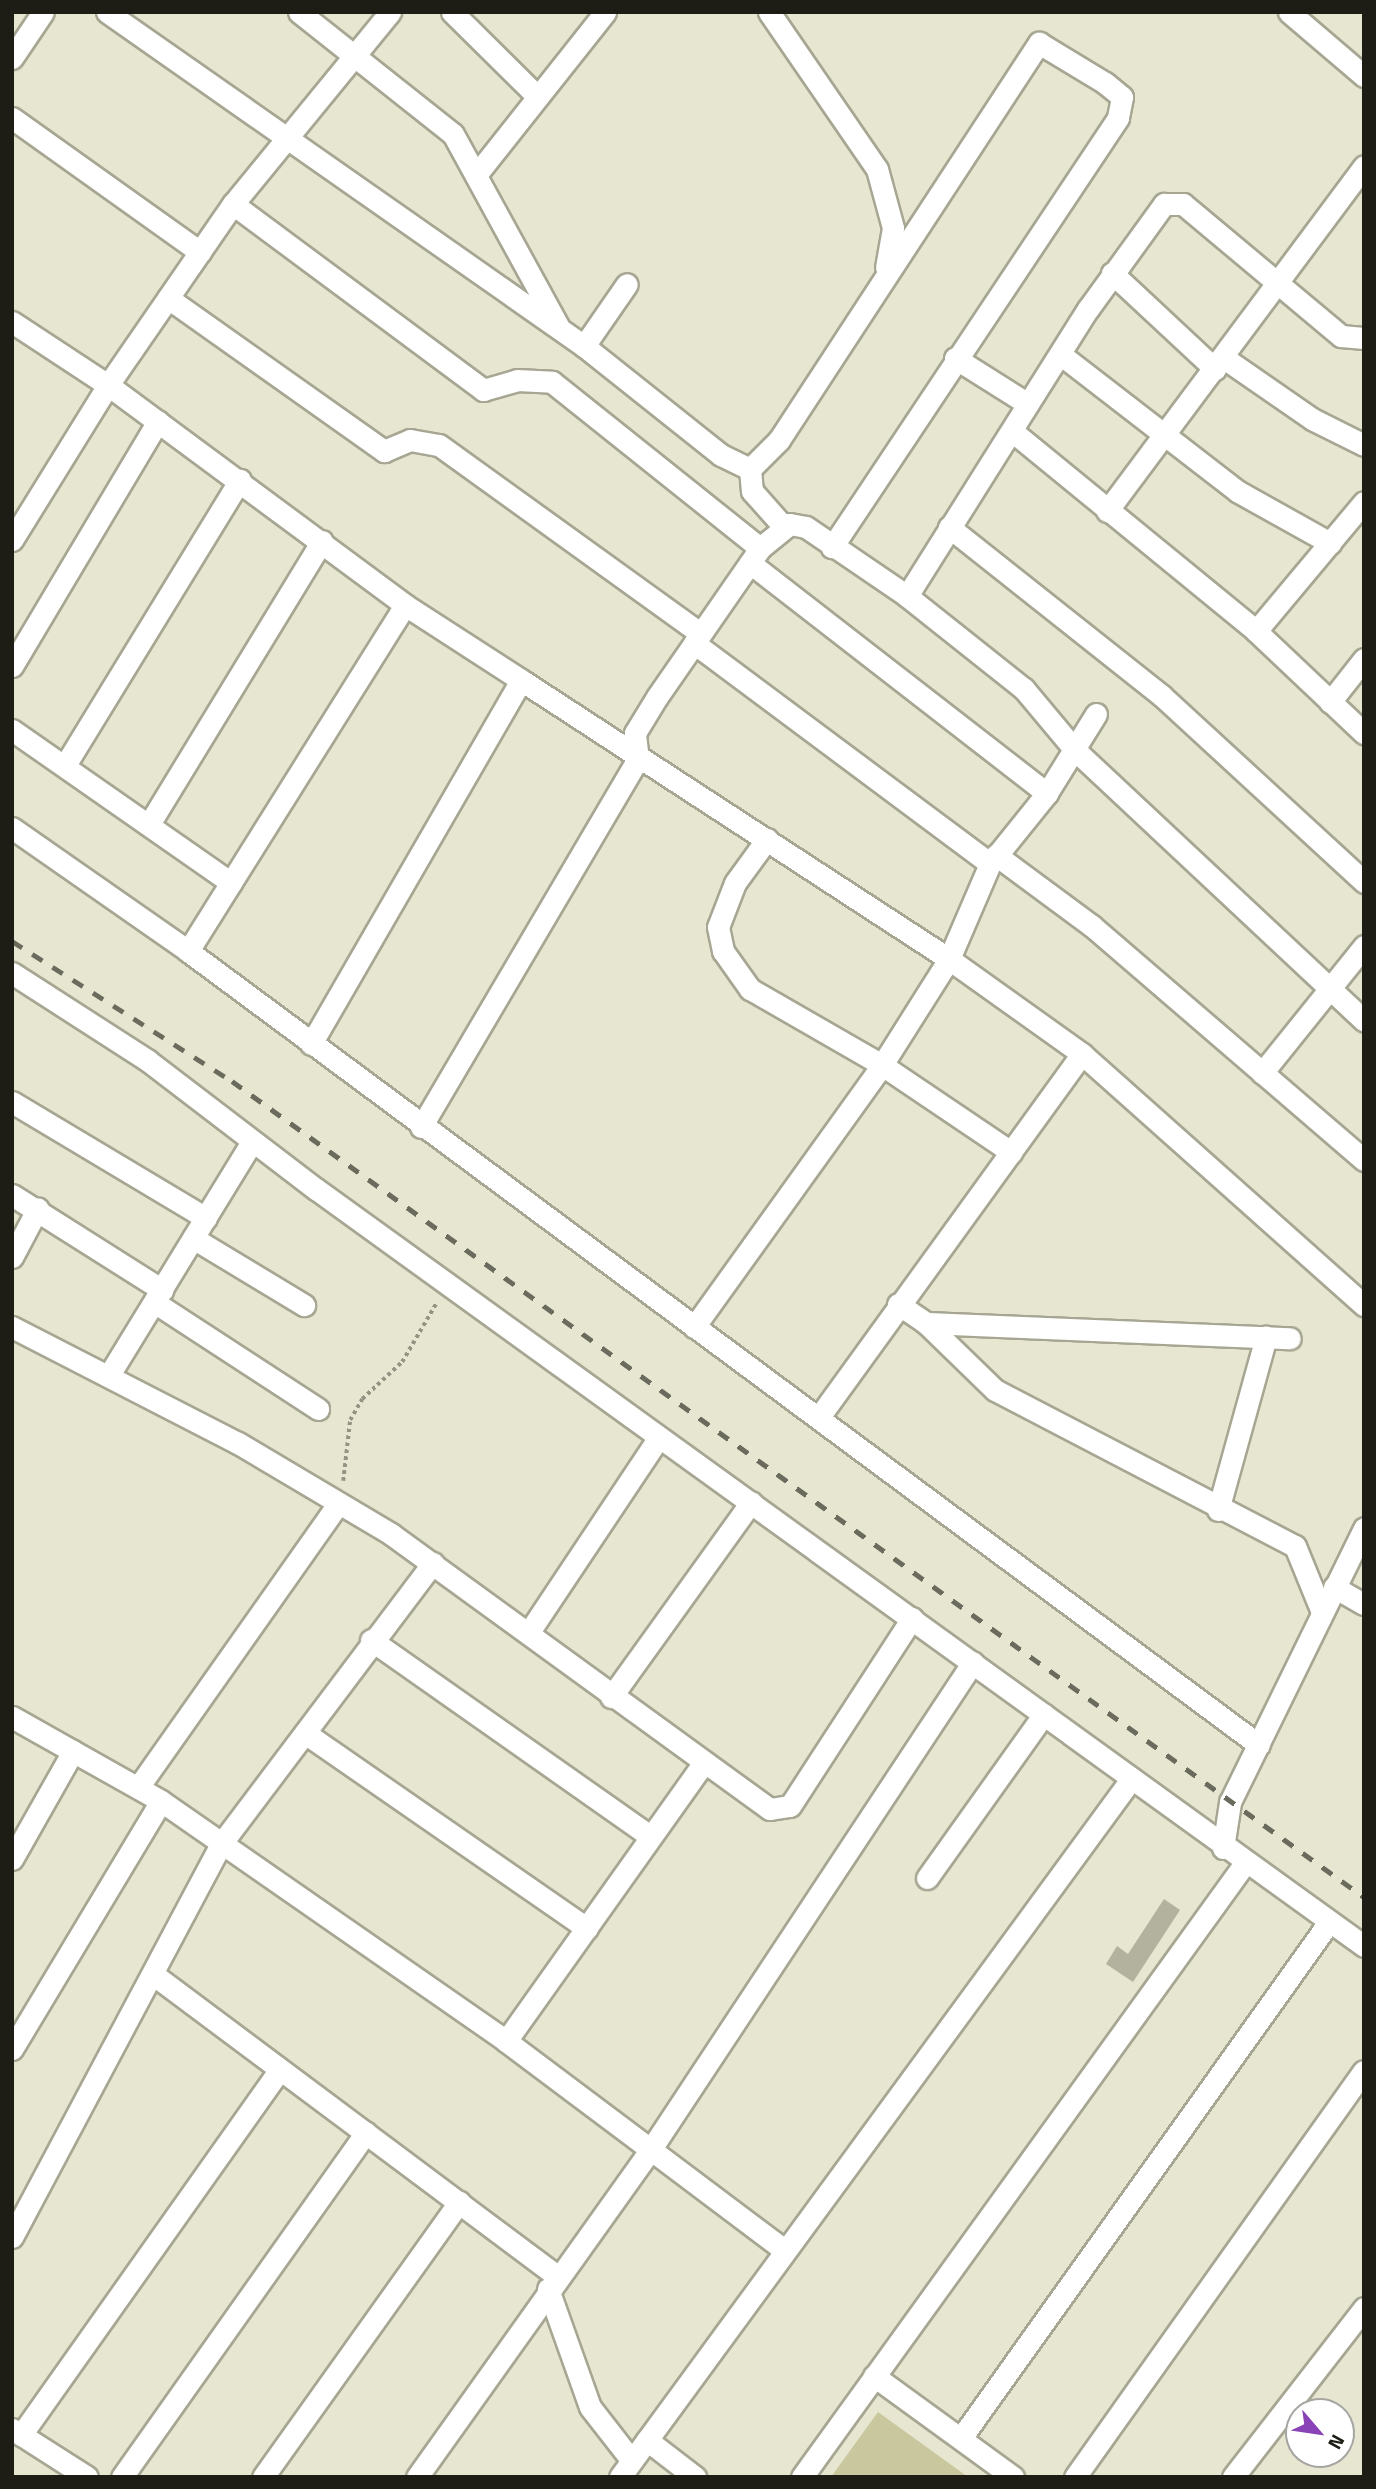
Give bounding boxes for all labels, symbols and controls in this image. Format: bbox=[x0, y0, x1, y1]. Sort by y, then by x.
north arrow bbox=[1285, 2398, 1355, 2468]
text: N bbox=[1321, 2430, 1353, 2455]

